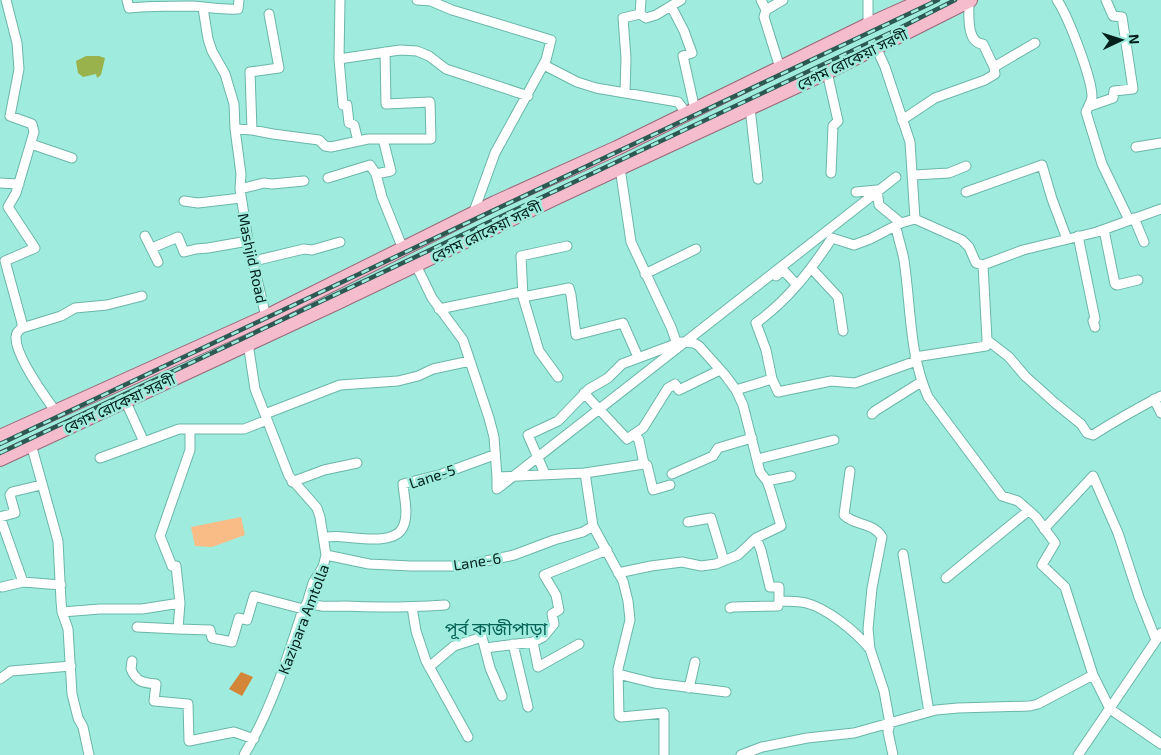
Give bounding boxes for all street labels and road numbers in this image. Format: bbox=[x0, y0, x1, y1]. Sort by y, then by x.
street label: বেগম রোকেয়া সরণী bbox=[794, 24, 911, 94]
street label: বেগম রোকেয়া সরণী bbox=[428, 196, 545, 266]
street label: Mashjid Road bbox=[234, 211, 271, 305]
street label: বেগম রোকেয়া সরণী bbox=[60, 369, 178, 437]
street label: Lane-5 bbox=[407, 460, 457, 492]
street label: Lane-6 bbox=[452, 548, 502, 574]
street label: Kazipara Amtolla bbox=[274, 561, 332, 677]

